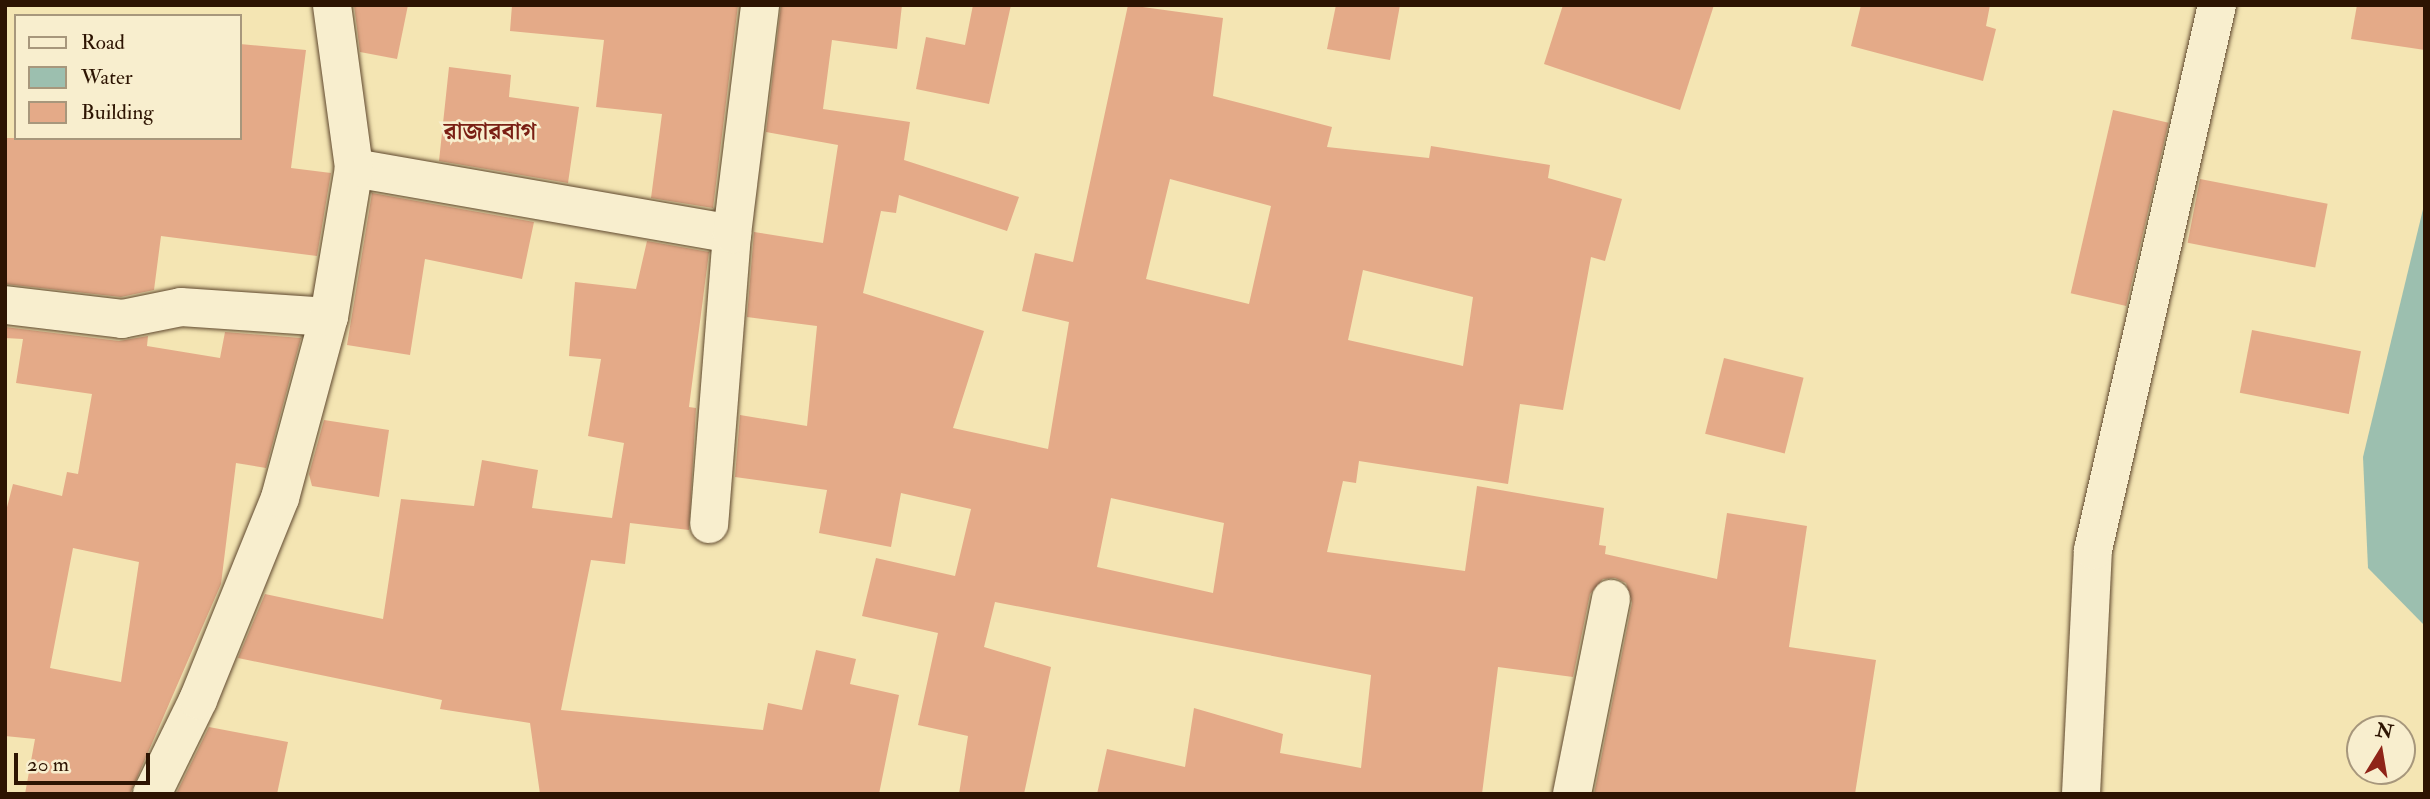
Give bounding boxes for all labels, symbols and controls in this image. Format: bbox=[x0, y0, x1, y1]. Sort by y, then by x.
legend bbox=[14, 14, 242, 140]
text: Road bbox=[81, 29, 125, 56]
text: Water bbox=[81, 64, 133, 91]
text: Building bbox=[81, 99, 154, 126]
district label: রাজারবাগ bbox=[444, 118, 536, 146]
north arrow bbox=[2346, 715, 2416, 785]
text: N bbox=[2374, 718, 2395, 745]
scale bar bbox=[18, 740, 154, 784]
text: 20 m bbox=[27, 751, 69, 778]

